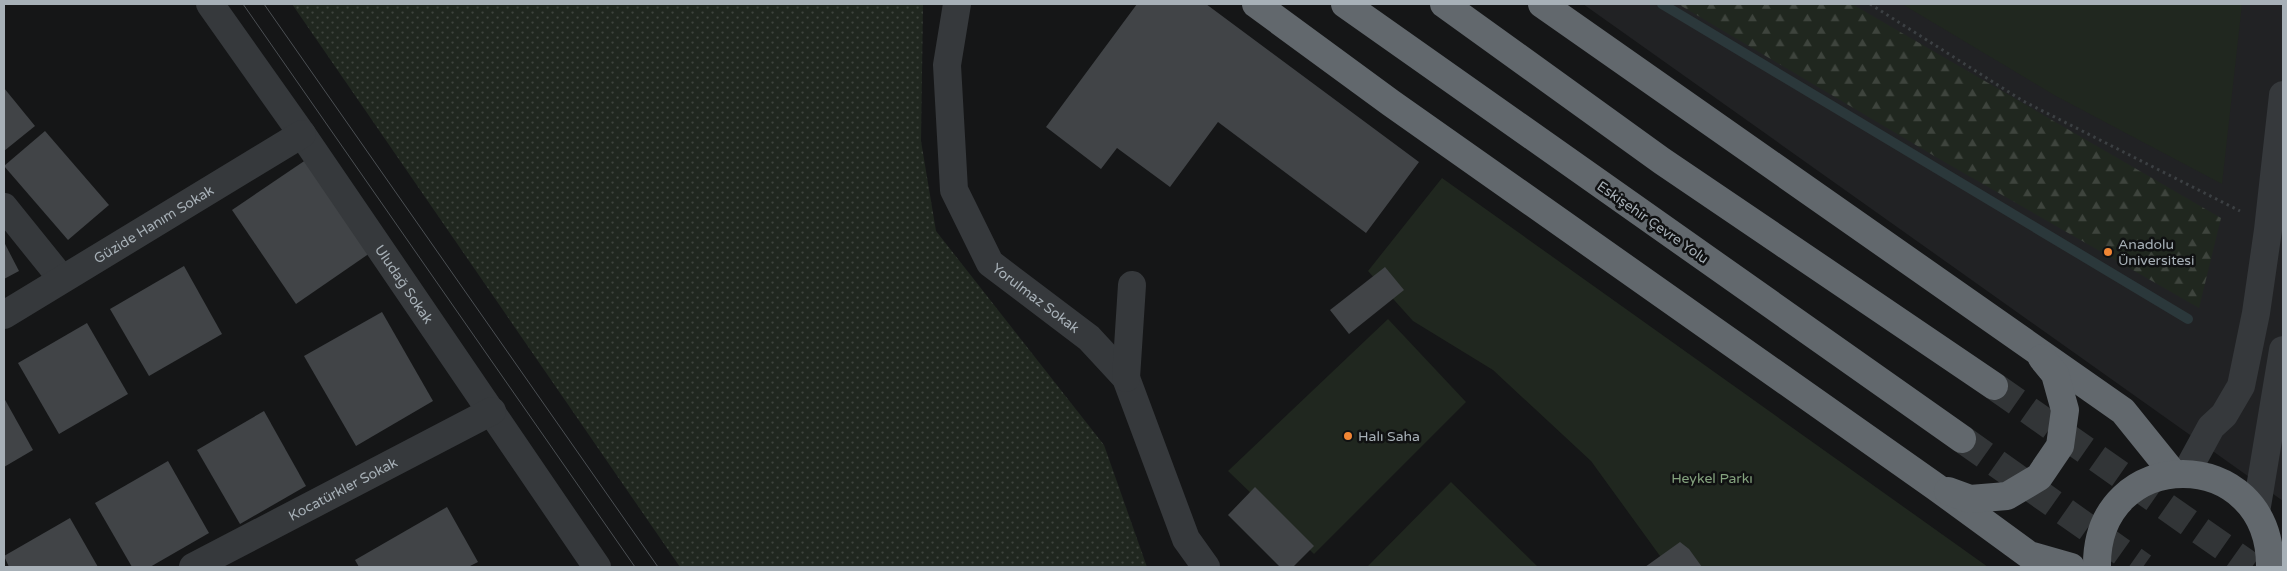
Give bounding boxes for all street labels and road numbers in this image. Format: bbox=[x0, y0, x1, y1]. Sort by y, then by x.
street label: Eskişehir Çevre Yolu bbox=[1594, 178, 1712, 267]
street label: Güzide Hanım Sokak bbox=[91, 182, 217, 267]
street label: Uludağ Sokak bbox=[371, 242, 437, 328]
street label: Yorulmaz Sokak bbox=[988, 260, 1083, 337]
street label: Kocatürkler Sokak bbox=[286, 454, 401, 525]

